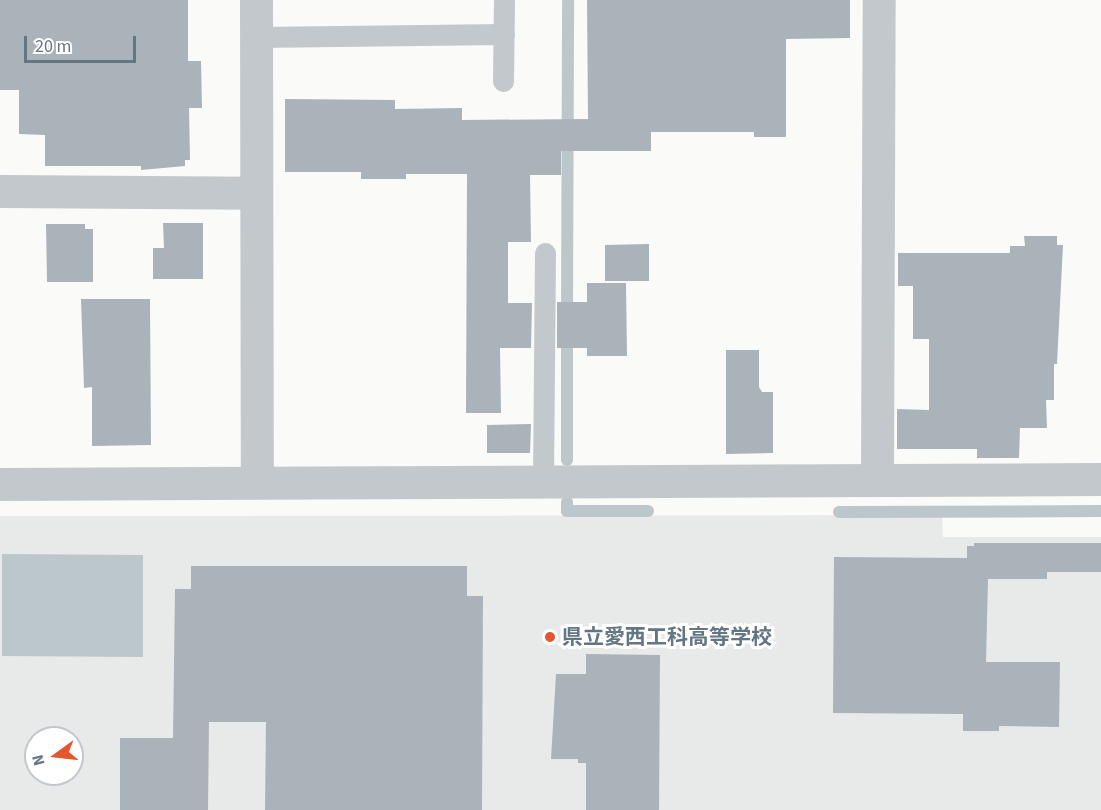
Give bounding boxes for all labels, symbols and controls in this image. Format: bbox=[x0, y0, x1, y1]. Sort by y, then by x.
scale bar bbox=[27, 24, 140, 62]
text: 20 m bbox=[35, 34, 71, 59]
place label: 県立愛西工科高等学校 bbox=[562, 624, 772, 650]
marker: 県立愛西工科高等学校 bbox=[543, 630, 557, 644]
north arrow bbox=[24, 726, 84, 786]
text: N bbox=[27, 752, 51, 768]

